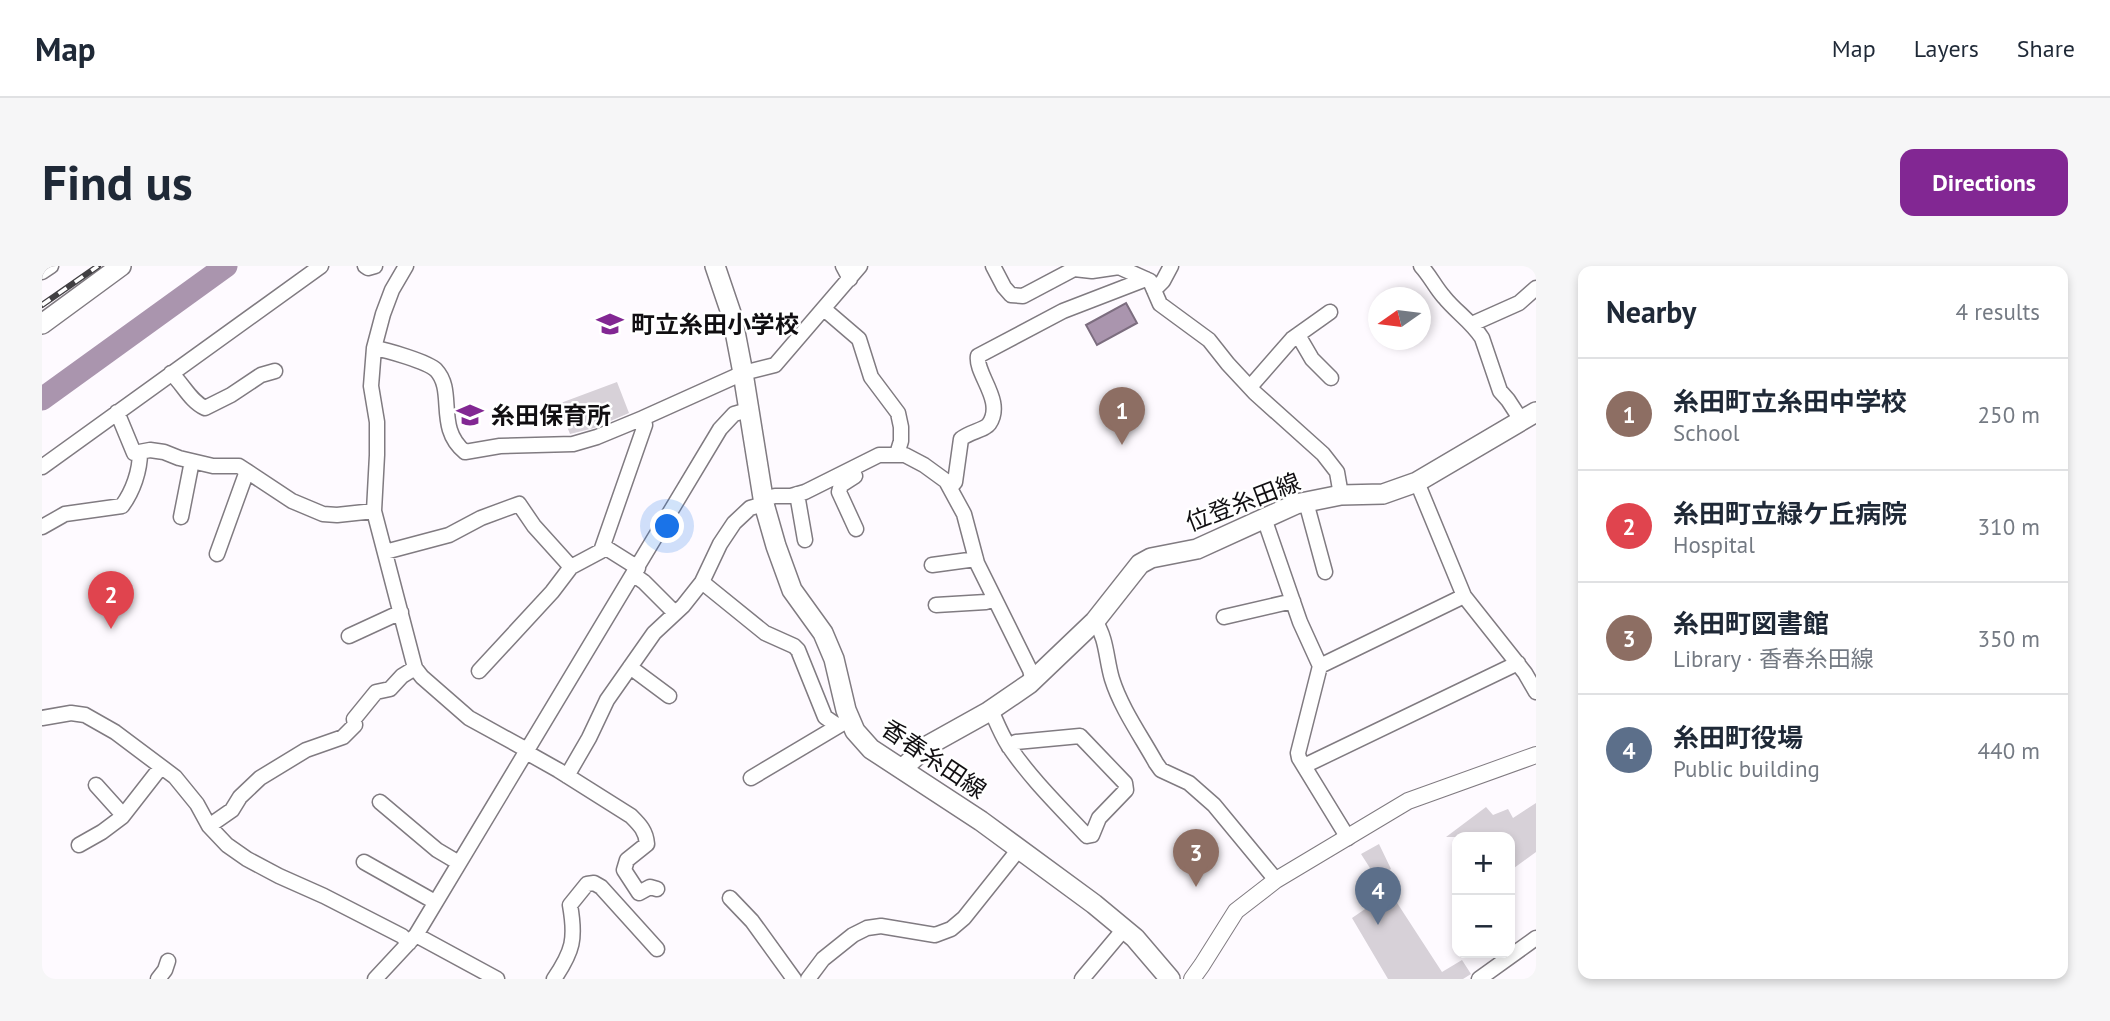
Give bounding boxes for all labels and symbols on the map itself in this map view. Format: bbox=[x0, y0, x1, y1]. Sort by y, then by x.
north arrow bbox=[1368, 287, 1431, 350]
school or university icon: 町立糸田小学校 bbox=[595, 309, 625, 339]
place label: 町立糸田小学校 bbox=[631, 309, 799, 340]
pin: 1 bbox=[1099, 387, 1145, 445]
school or university icon: 糸田保育所 bbox=[455, 400, 485, 430]
place label: 糸田保育所 bbox=[491, 400, 611, 431]
street label: 位登糸田線 bbox=[1181, 466, 1305, 538]
your location bbox=[650, 509, 684, 543]
pin: 2 bbox=[88, 571, 134, 629]
street label: 香春糸田線 bbox=[876, 713, 992, 805]
pin: 3 bbox=[1173, 829, 1219, 887]
pin: 4 bbox=[1355, 867, 1401, 925]

